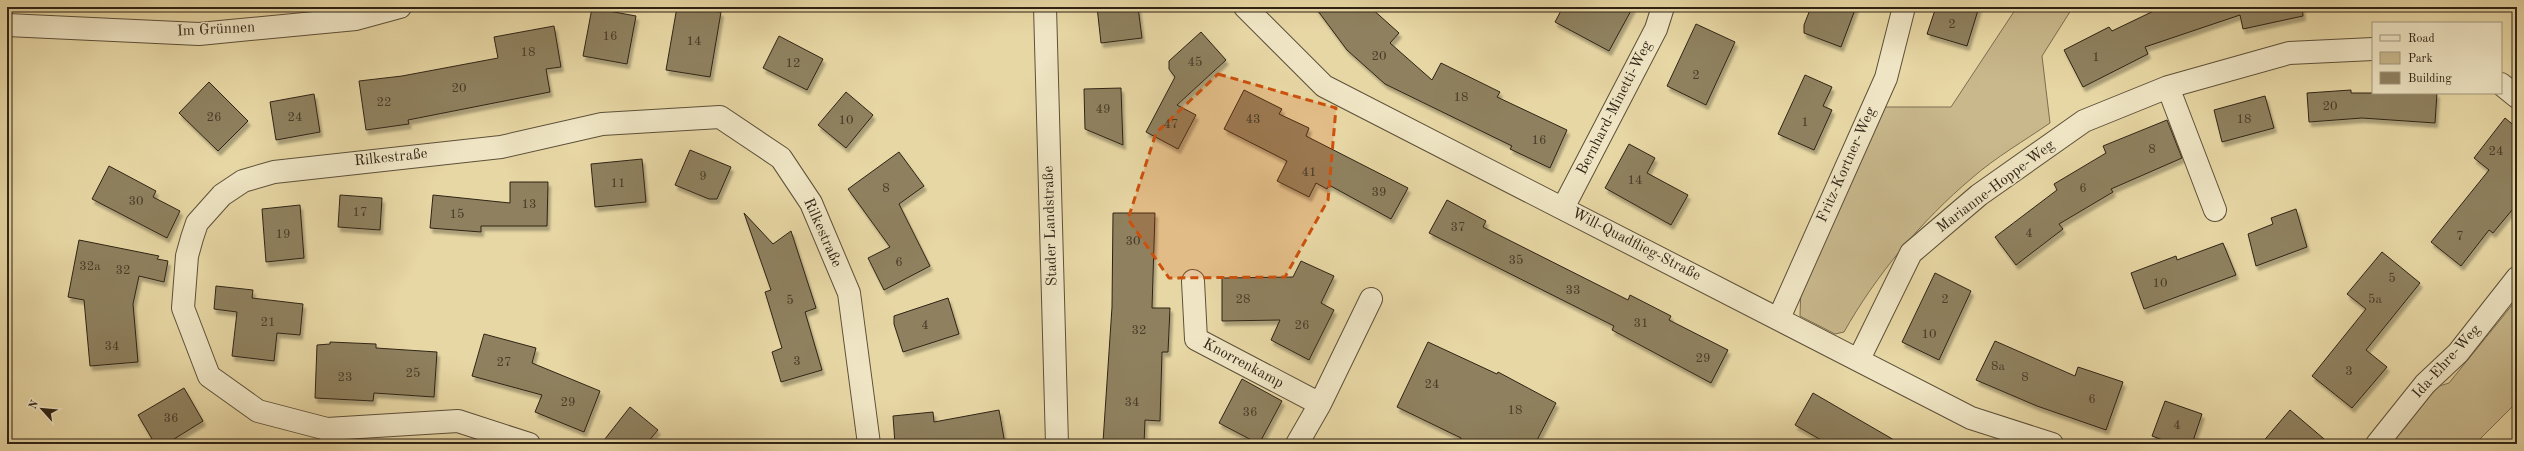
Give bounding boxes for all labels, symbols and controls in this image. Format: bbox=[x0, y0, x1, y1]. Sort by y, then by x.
house number: 2 bbox=[1948, 18, 1956, 31]
street label: Im Grünnen bbox=[177, 20, 255, 40]
legend bbox=[2372, 22, 2502, 94]
house number: 16 bbox=[602, 30, 618, 43]
text: Road bbox=[2408, 33, 2435, 45]
house number: 14 bbox=[686, 35, 702, 48]
street label: Bernhard-Minetti-Weg bbox=[1575, 39, 1655, 177]
house number: 18 bbox=[520, 46, 536, 59]
house number: 20 bbox=[1371, 50, 1387, 63]
house number: 1 bbox=[2092, 51, 2100, 64]
text: Park bbox=[2408, 53, 2433, 65]
house number: 45 bbox=[1187, 56, 1203, 69]
house number: 12 bbox=[785, 57, 801, 70]
house number: 2 bbox=[1692, 69, 1700, 82]
text: Building bbox=[2408, 73, 2452, 85]
house number: 20 bbox=[451, 82, 467, 95]
house number: 18 bbox=[1453, 91, 1469, 104]
house number: 22 bbox=[376, 96, 392, 109]
house number: 20 bbox=[2322, 100, 2338, 113]
house number: 49 bbox=[1095, 103, 1111, 116]
street label: Fritz-Kortner-Weg bbox=[1815, 105, 1879, 225]
house number: 26 bbox=[206, 111, 222, 124]
house number: 24 bbox=[287, 111, 303, 124]
house number: 43 bbox=[1245, 113, 1261, 126]
house number: 18 bbox=[2236, 113, 2252, 126]
house number: 10 bbox=[838, 114, 854, 127]
house number: 1 bbox=[1801, 116, 1809, 129]
house number: 47 bbox=[1163, 118, 1179, 131]
house number: 16 bbox=[1531, 134, 1547, 147]
street label: Marianne-Hoppe-Weg bbox=[1934, 138, 2058, 236]
house number: 8 bbox=[2148, 143, 2156, 156]
house number: 24 bbox=[2488, 145, 2504, 158]
street label: Rilkestraße bbox=[354, 147, 429, 169]
street label: Stader Landstraße bbox=[1041, 165, 1061, 286]
house number: 41 bbox=[1301, 166, 1317, 179]
house number: 9 bbox=[699, 170, 707, 183]
house number: 14 bbox=[1627, 174, 1643, 187]
house number: 11 bbox=[610, 177, 626, 190]
house number: 8 bbox=[882, 182, 890, 195]
house number: 6 bbox=[2079, 182, 2087, 195]
house number: 39 bbox=[1371, 186, 1387, 199]
house number: 30 bbox=[128, 195, 144, 208]
street label: Rilkestraße bbox=[800, 196, 844, 270]
house number: 13 bbox=[521, 198, 537, 211]
house number: 17 bbox=[352, 206, 368, 219]
street label: Will-Quadflieg-Straße bbox=[1569, 206, 1703, 284]
house number: 15 bbox=[449, 208, 465, 221]
house number: 37 bbox=[1450, 221, 1466, 234]
house number: 4 bbox=[2025, 227, 2033, 240]
house number: 19 bbox=[275, 228, 291, 241]
house number: 7 bbox=[2456, 230, 2464, 243]
house number: 30 bbox=[1125, 235, 1141, 248]
house number: 35 bbox=[1508, 254, 1524, 267]
house number: 6 bbox=[895, 256, 903, 269]
house number: 32a bbox=[79, 260, 101, 273]
house number: 32 bbox=[115, 264, 131, 277]
house number: 5 bbox=[2388, 272, 2396, 285]
house number: 10 bbox=[2152, 277, 2168, 290]
house number: 33 bbox=[1565, 284, 1581, 297]
house number: 28 bbox=[1235, 293, 1251, 306]
house number: 2 bbox=[1941, 293, 1949, 306]
house number: 5a bbox=[2368, 293, 2383, 306]
house number: 5 bbox=[786, 294, 794, 307]
house number: 21 bbox=[260, 316, 276, 329]
house number: 31 bbox=[1633, 317, 1649, 330]
house number: 4 bbox=[921, 319, 929, 332]
house number: 26 bbox=[1294, 319, 1310, 332]
street label: Ida-Ehre-Weg bbox=[2410, 322, 2484, 402]
house number: 32 bbox=[1131, 324, 1147, 337]
house number: 10 bbox=[1921, 328, 1937, 341]
street label: Knorrenkamp bbox=[1200, 336, 1286, 392]
house number: 34 bbox=[104, 340, 120, 353]
house number: 29 bbox=[1695, 352, 1711, 365]
house number: 3 bbox=[793, 355, 801, 368]
house number: 27 bbox=[496, 356, 512, 369]
house number: 8a bbox=[1991, 360, 2006, 373]
house number: 3 bbox=[2345, 365, 2353, 378]
house number: 25 bbox=[405, 367, 421, 380]
house number: 23 bbox=[337, 371, 353, 384]
house number: 8 bbox=[2021, 371, 2029, 384]
house number: 24 bbox=[1424, 378, 1440, 391]
north arrow bbox=[22, 389, 62, 429]
house number: 6 bbox=[2088, 393, 2096, 406]
house number: 29 bbox=[560, 396, 576, 409]
house number: 34 bbox=[1124, 396, 1140, 409]
text: N bbox=[28, 398, 42, 411]
house number: 18 bbox=[1507, 404, 1523, 417]
house number: 36 bbox=[1242, 406, 1258, 419]
house number: 36 bbox=[163, 412, 179, 425]
house number: 4 bbox=[2173, 419, 2181, 432]

